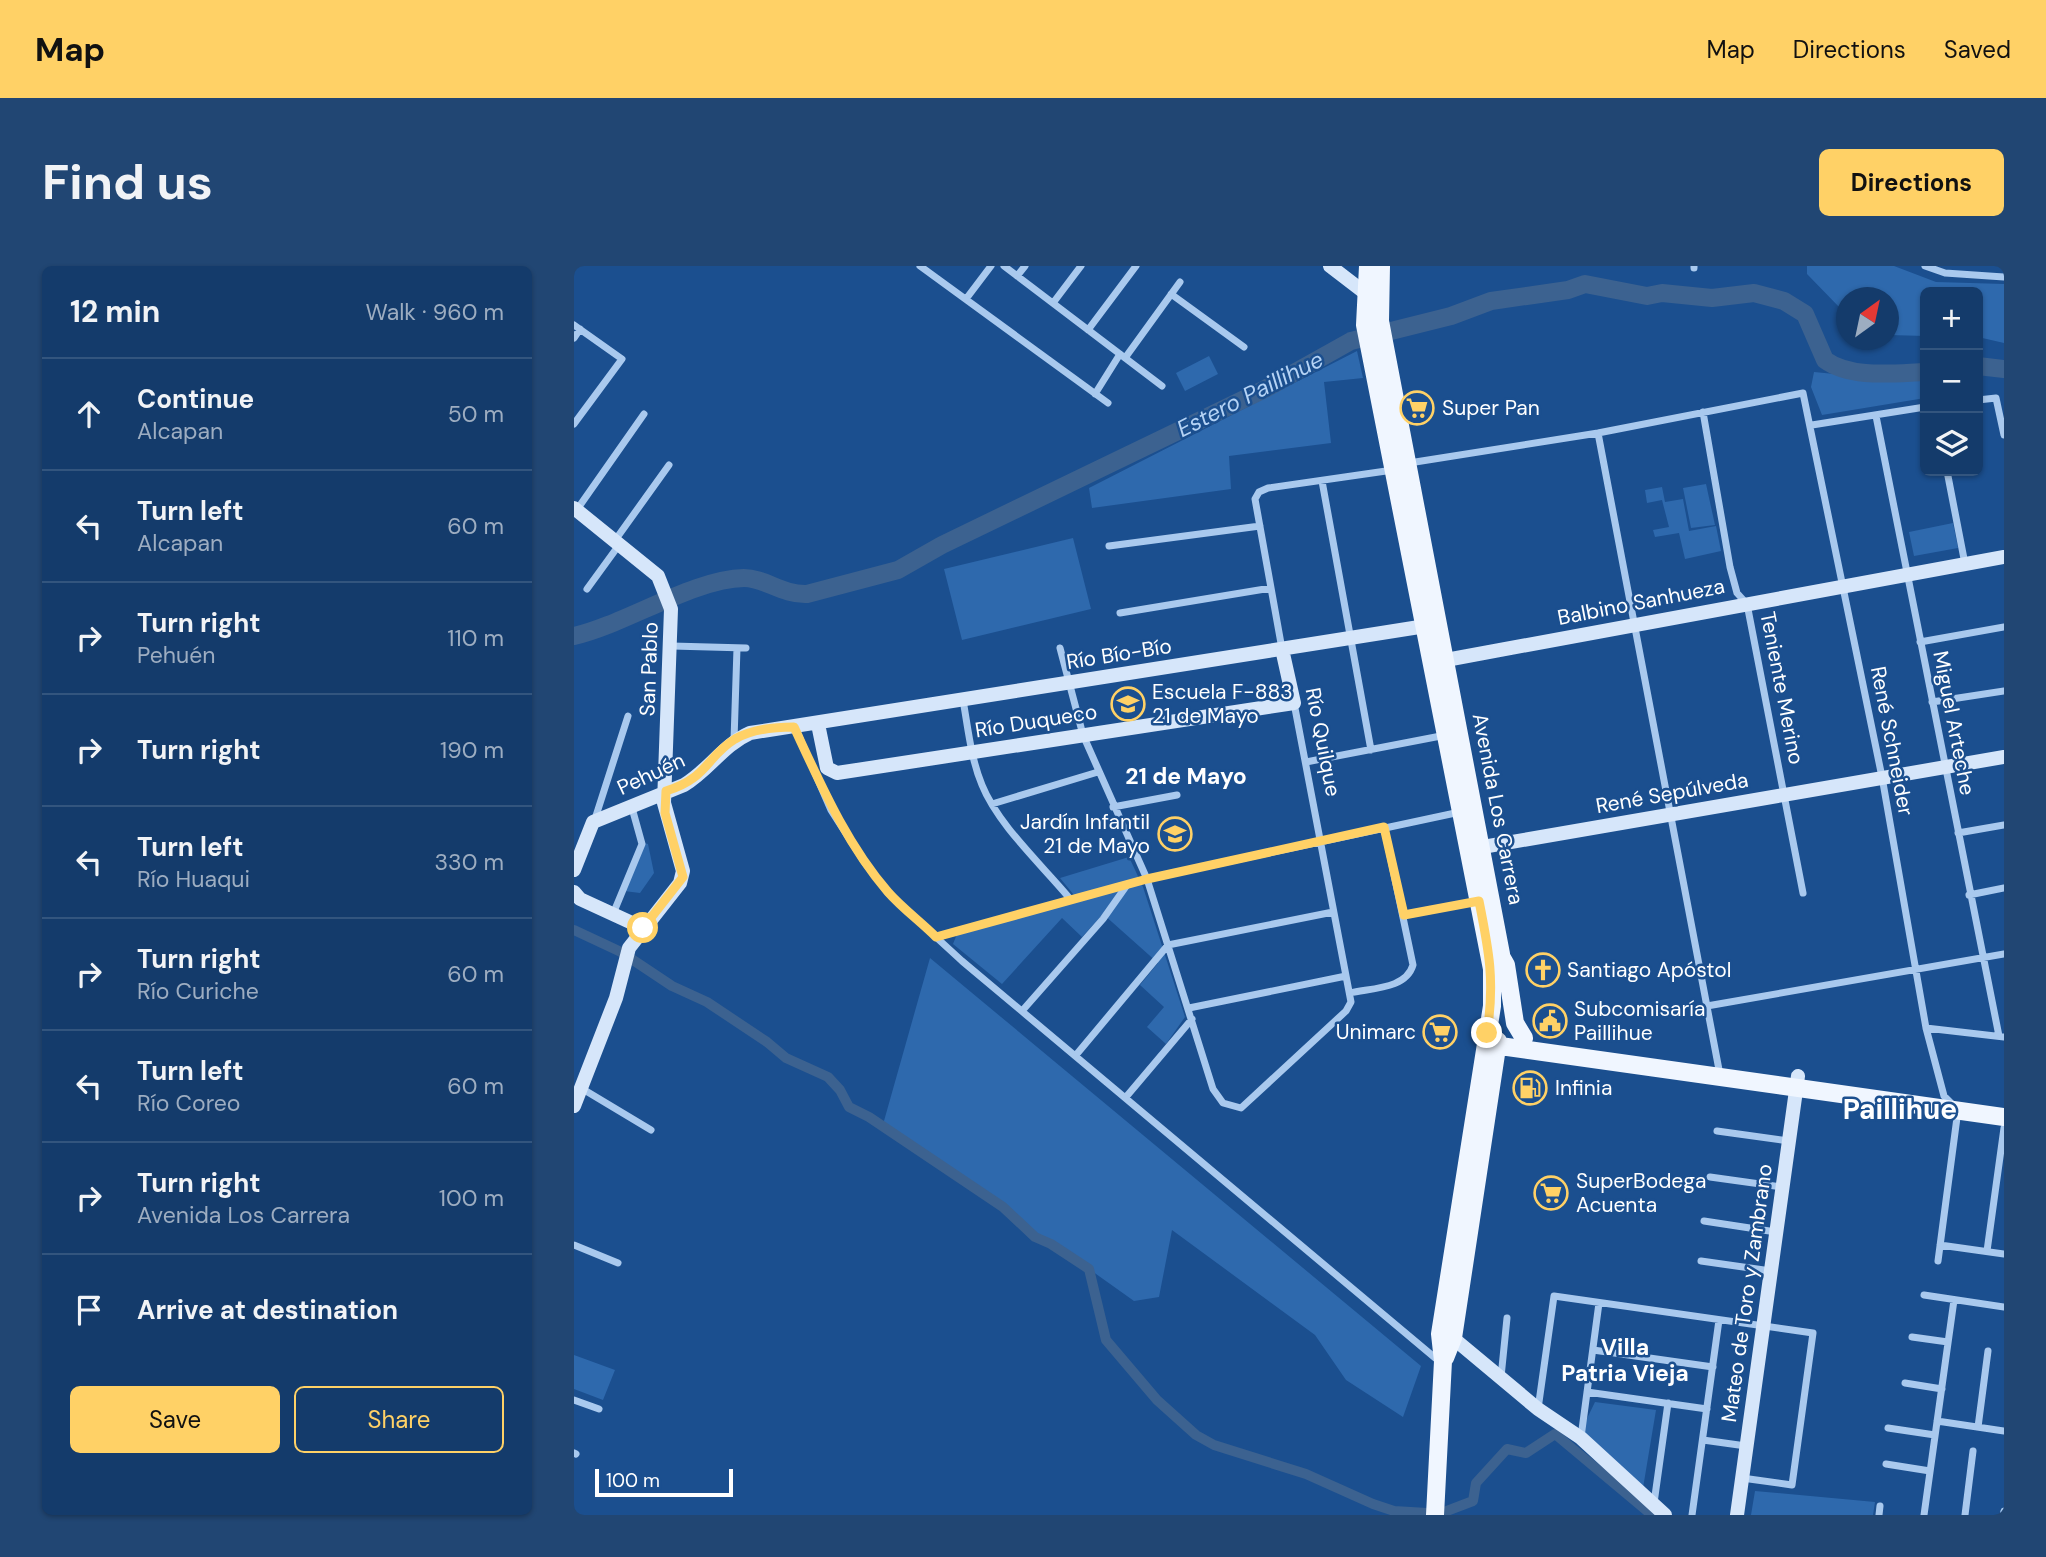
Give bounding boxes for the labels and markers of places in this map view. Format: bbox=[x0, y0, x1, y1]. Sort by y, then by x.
supermarket icon: Super Pan bbox=[1398, 389, 1436, 427]
place label: Super Pan bbox=[1442, 394, 1540, 422]
place label: Escuela F-883 21 de Mayo bbox=[1152, 678, 1293, 730]
school or university icon: Escuela F-883 21 de Mayo bbox=[1109, 685, 1147, 723]
place label: Jardín Infantil 21 de Mayo bbox=[1020, 808, 1150, 860]
school or university icon: Jardín Infantil 21 de Mayo bbox=[1156, 815, 1194, 853]
church icon: Santiago Apóstol bbox=[1524, 951, 1562, 989]
place label: Santiago Apóstol bbox=[1567, 956, 1731, 984]
place label: Subcomisaría Paillihue bbox=[1574, 995, 1705, 1047]
public building icon: Subcomisaría Paillihue bbox=[1531, 1002, 1569, 1040]
supermarket icon: Unimarc bbox=[1421, 1013, 1459, 1051]
place label: Unimarc bbox=[1336, 1018, 1416, 1046]
fuel station icon: Infinia bbox=[1511, 1069, 1549, 1107]
place label: Infinia bbox=[1555, 1074, 1612, 1102]
place label: SuperBodega Acuenta bbox=[1576, 1167, 1706, 1219]
supermarket icon: SuperBodega Acuenta bbox=[1532, 1174, 1570, 1212]

